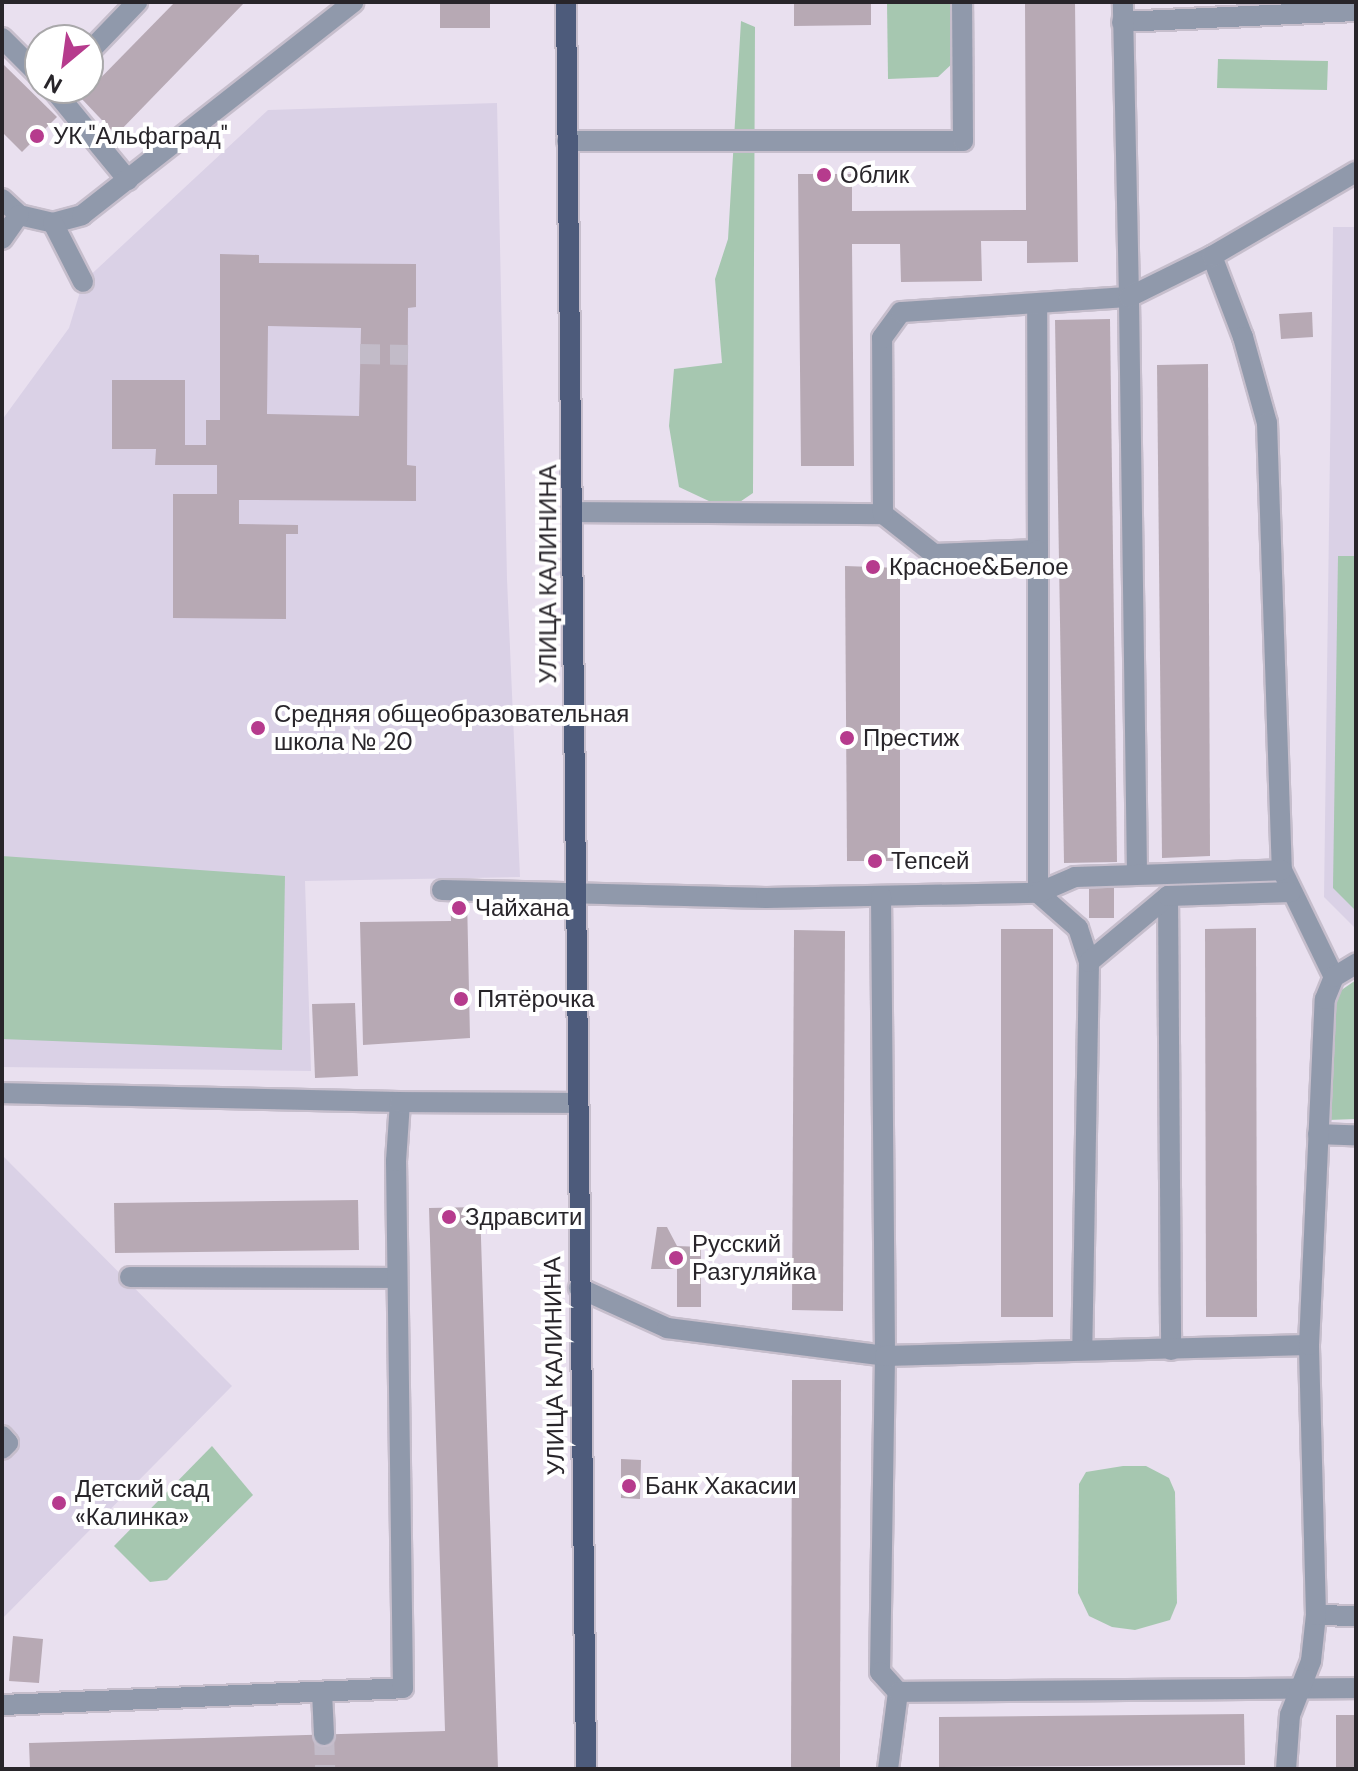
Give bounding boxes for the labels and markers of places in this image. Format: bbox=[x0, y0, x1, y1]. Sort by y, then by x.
place label: УК "Альфаград" bbox=[53, 122, 228, 150]
marker: УК "Альфаград" bbox=[28, 127, 46, 145]
place label: Облик bbox=[840, 161, 909, 189]
marker: Облик bbox=[815, 166, 833, 184]
place label: Красное&Белое bbox=[889, 553, 1069, 581]
marker: Красное&Белое bbox=[864, 558, 882, 576]
place label: Средняя общеобразовательная школа № 20 bbox=[274, 700, 629, 756]
marker: Средняя общеобразовательная школа № 20 bbox=[249, 719, 267, 737]
place label: Престиж bbox=[863, 724, 959, 752]
marker: Престиж bbox=[838, 729, 856, 747]
place label: Тепсей bbox=[891, 847, 969, 875]
marker: Тепсей bbox=[866, 852, 884, 870]
place label: Чайхана bbox=[475, 894, 569, 922]
marker: Чайхана bbox=[450, 899, 468, 917]
place label: Пятёрочка bbox=[477, 985, 595, 1013]
marker: Пятёрочка bbox=[452, 990, 470, 1008]
place label: Здравсити bbox=[465, 1203, 582, 1231]
marker: Здравсити bbox=[440, 1208, 458, 1226]
place label: Русский Разгуляйка bbox=[692, 1230, 816, 1286]
marker: Русский Разгуляйка bbox=[667, 1249, 685, 1267]
place label: Банк Хакасии bbox=[645, 1472, 797, 1500]
place label: Детский сад «Калинка» bbox=[75, 1475, 210, 1531]
marker: Банк Хакасии bbox=[620, 1477, 638, 1495]
marker: Детский сад «Калинка» bbox=[50, 1494, 68, 1512]

